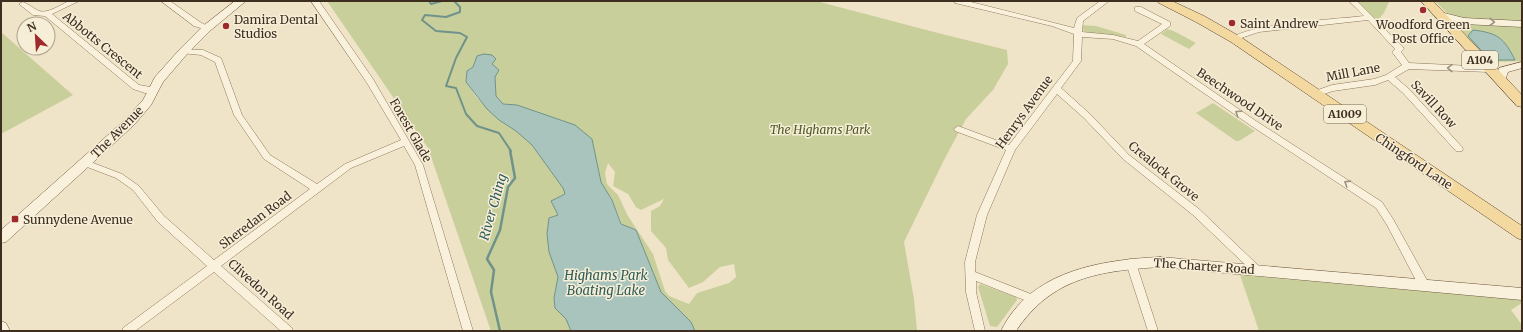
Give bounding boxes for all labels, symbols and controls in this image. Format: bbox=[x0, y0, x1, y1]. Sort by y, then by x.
marker: Woodford Green Post Office bbox=[1418, 5, 1428, 15]
street label: Abbotts Crescent bbox=[59, 8, 146, 82]
place label: Damira Dental Studios bbox=[234, 12, 318, 41]
north arrow bbox=[16, 16, 56, 56]
place label: Saint Andrew bbox=[1240, 16, 1319, 31]
place label: Woodford Green Post Office bbox=[1375, 17, 1470, 46]
marker: Saint Andrew bbox=[1227, 18, 1237, 28]
one-way arrow bbox=[1489, 18, 1495, 26]
text: N bbox=[25, 19, 39, 35]
marker: Damira Dental Studios bbox=[221, 21, 231, 31]
road number: A104 bbox=[1462, 51, 1498, 69]
street label: Mill Lane bbox=[1325, 59, 1381, 85]
one-way arrow bbox=[1447, 64, 1453, 72]
street label: Beechwood Drive bbox=[1194, 65, 1286, 133]
street label: Henrys Avenue bbox=[992, 72, 1056, 152]
street label: Savill Row bbox=[1408, 77, 1461, 132]
street label: Forest Glade bbox=[387, 95, 435, 165]
street label: The Avenue bbox=[88, 103, 146, 161]
road number: A1009 bbox=[1324, 105, 1366, 123]
one-way arrow bbox=[1235, 110, 1242, 117]
park label: The Highams Park bbox=[770, 122, 871, 137]
street label: Chingford Lane bbox=[1373, 130, 1455, 192]
street label: Crealock Grove bbox=[1126, 138, 1202, 204]
water label: River Ching bbox=[475, 172, 511, 242]
one-way arrow bbox=[1344, 181, 1351, 188]
street label: Sheredan Road bbox=[216, 188, 294, 252]
place label: Sunnydene Avenue bbox=[23, 212, 133, 227]
marker: Sunnydene Avenue bbox=[10, 214, 20, 224]
street label: The Charter Road bbox=[1153, 255, 1255, 277]
street label: Clivedon Road bbox=[225, 256, 297, 322]
water label: Highams Park Boating Lake bbox=[563, 267, 648, 299]

